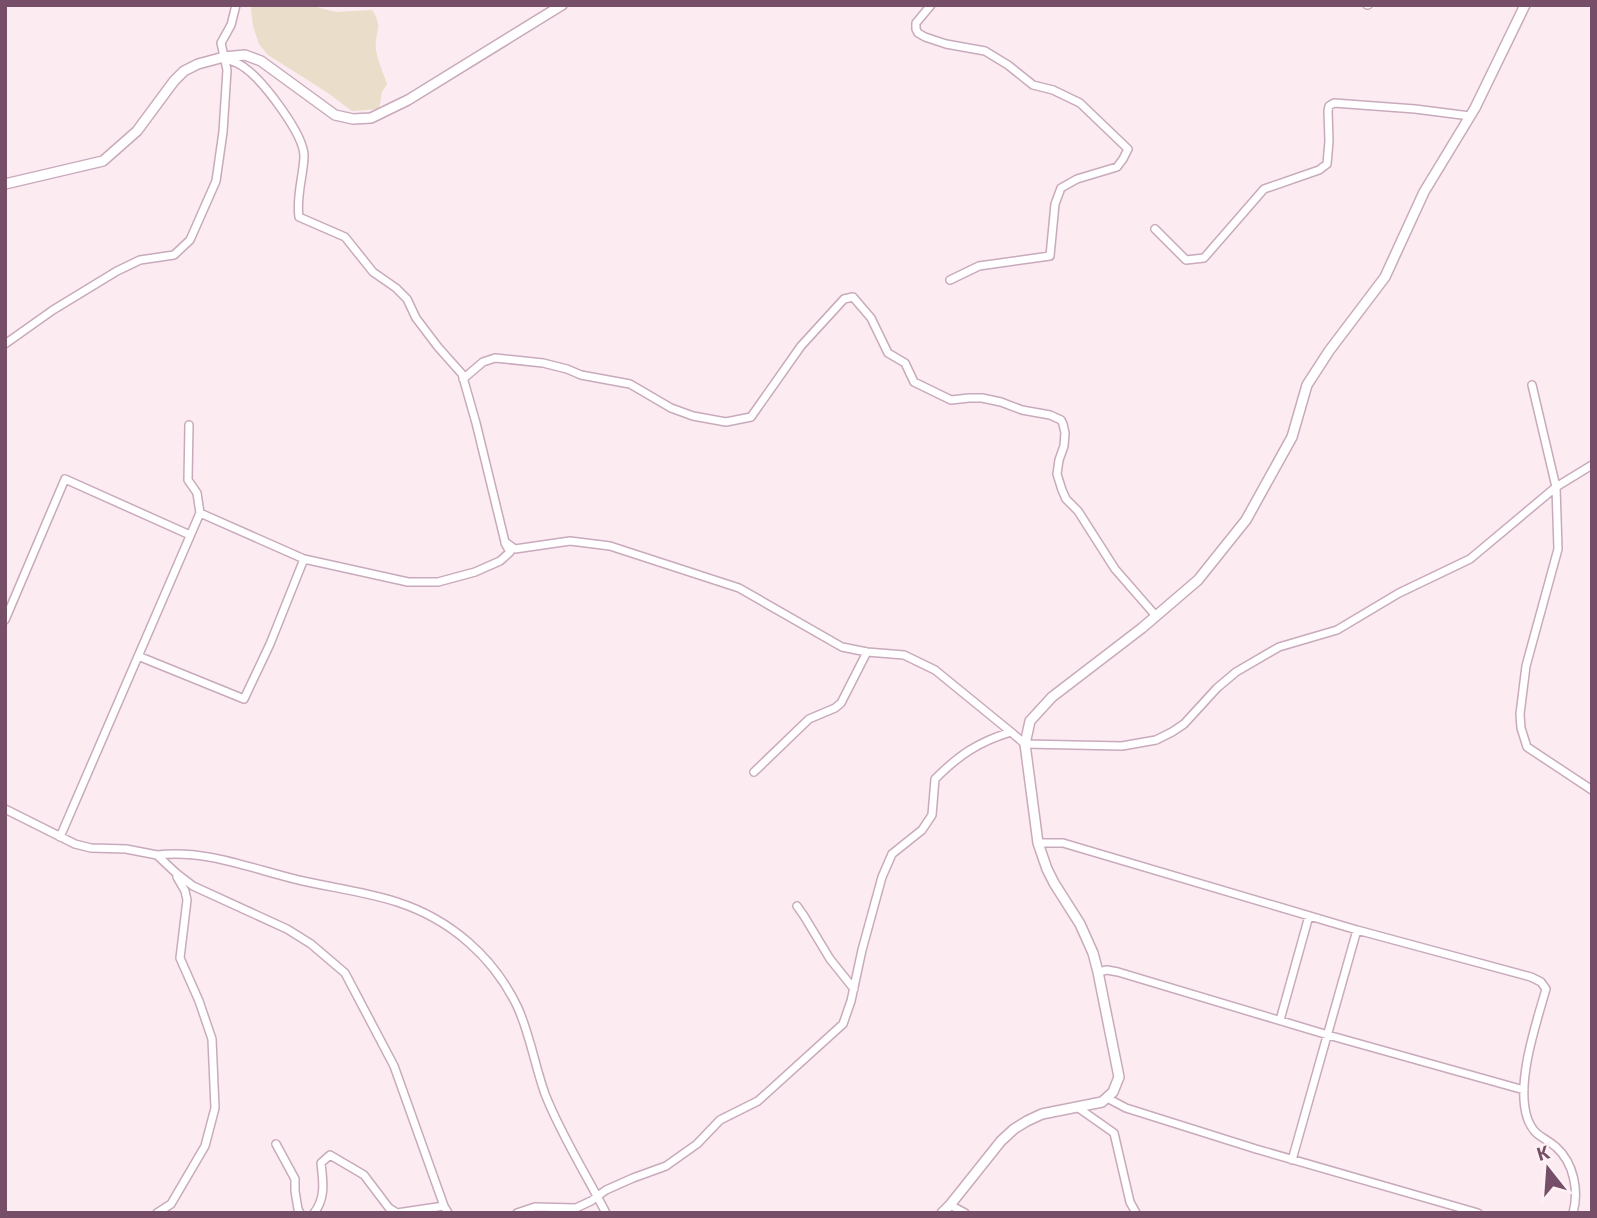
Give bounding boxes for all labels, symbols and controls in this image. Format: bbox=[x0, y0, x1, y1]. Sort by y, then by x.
north arrow bbox=[1513, 1134, 1583, 1204]
text: K bbox=[1534, 1140, 1552, 1165]

